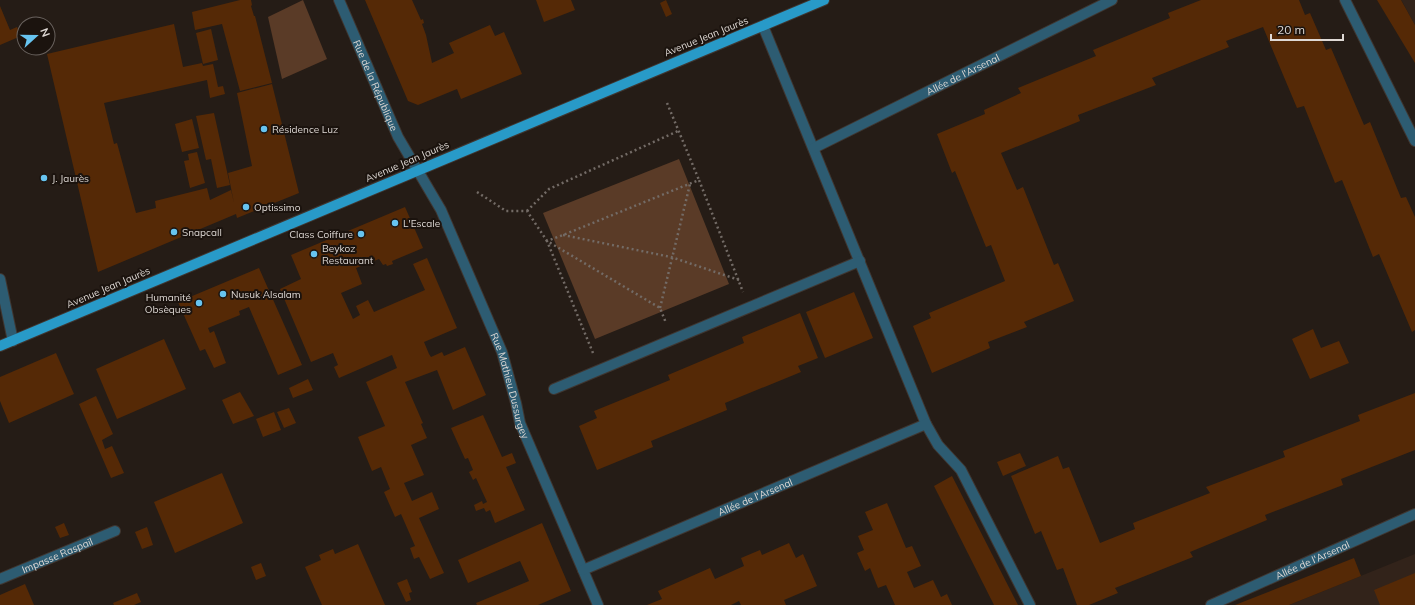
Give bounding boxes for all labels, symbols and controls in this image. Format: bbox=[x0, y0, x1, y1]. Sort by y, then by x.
street label: Avenue Jean Jaurès bbox=[662, 14, 750, 59]
north arrow bbox=[16, 16, 56, 56]
scale bar bbox=[1271, 16, 1343, 42]
text: 20 m bbox=[1277, 22, 1305, 37]
text: N bbox=[37, 26, 53, 39]
street label: Rue de la République bbox=[350, 38, 401, 133]
street label: Allée de l'Arsenal bbox=[924, 51, 1002, 98]
place label: Résidence Luz bbox=[272, 123, 338, 136]
marker: Résidence Luz bbox=[259, 124, 269, 134]
street label: Avenue Jean Jaurès bbox=[363, 138, 451, 185]
place label: J. Jaurès bbox=[52, 172, 89, 185]
marker: J. Jaurès bbox=[39, 173, 49, 183]
place label: Optissimo bbox=[254, 201, 301, 214]
marker: Optissimo bbox=[241, 202, 251, 212]
place label: L'Escale bbox=[403, 217, 440, 230]
marker: L'Escale bbox=[390, 218, 400, 228]
place label: Snapcall bbox=[182, 226, 222, 239]
marker: Snapcall bbox=[169, 227, 179, 237]
place label: Class Coiffure bbox=[289, 228, 353, 241]
marker: Class Coiffure bbox=[356, 229, 366, 239]
place label: Beykoz Restaurant bbox=[322, 242, 374, 267]
marker: Beykoz Restaurant bbox=[309, 249, 319, 259]
street label: Avenue Jean Jaurès bbox=[64, 264, 152, 311]
place label: Nusuk Alsalam bbox=[231, 288, 301, 301]
marker: Nusuk Alsalam bbox=[218, 289, 228, 299]
place label: Humanité Obsèques bbox=[145, 291, 191, 316]
marker: Humanité Obsèques bbox=[194, 298, 204, 308]
street label: Rue Mathieu Dussurgey bbox=[487, 331, 532, 441]
street label: Allée de l'Arsenal bbox=[716, 476, 795, 519]
street label: Impasse Raspail bbox=[20, 535, 95, 576]
street label: Allée de l'Arsenal bbox=[1273, 538, 1352, 582]

